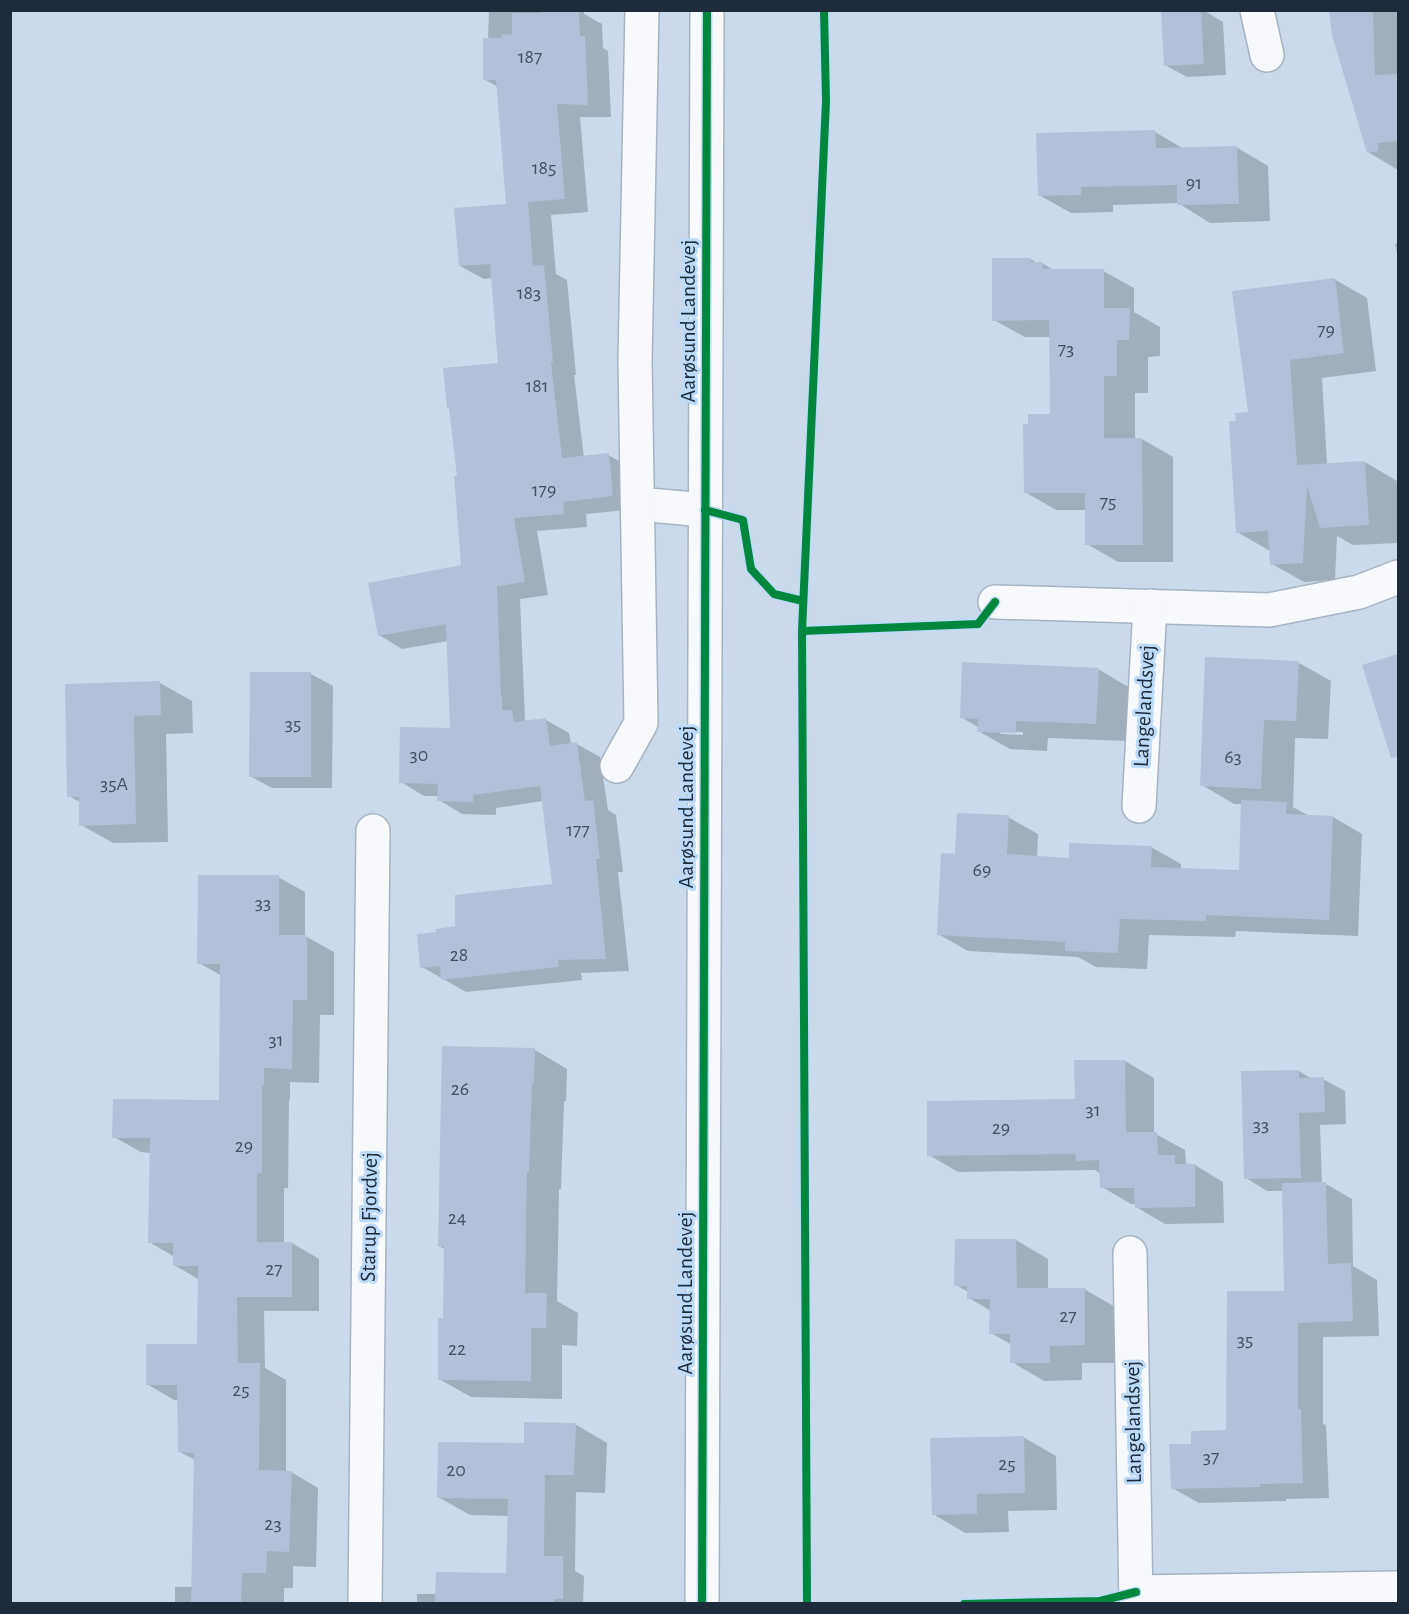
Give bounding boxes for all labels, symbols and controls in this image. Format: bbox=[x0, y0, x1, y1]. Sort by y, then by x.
house number: 187 bbox=[518, 47, 542, 67]
house number: 185 bbox=[532, 158, 556, 178]
house number: 91 bbox=[1186, 173, 1202, 193]
street label: Aarøsund Landevej bbox=[677, 239, 699, 403]
house number: 183 bbox=[517, 283, 541, 303]
house number: 79 bbox=[1317, 320, 1335, 340]
house number: 73 bbox=[1058, 339, 1074, 359]
house number: 181 bbox=[525, 376, 549, 396]
house number: 179 bbox=[532, 480, 556, 500]
house number: 75 bbox=[1100, 492, 1116, 512]
street label: Langelandsvej bbox=[1130, 644, 1158, 768]
house number: 35 bbox=[285, 714, 301, 734]
street label: Aarøsund Landevej bbox=[675, 725, 697, 889]
house number: 30 bbox=[410, 745, 428, 765]
house number: 63 bbox=[1224, 747, 1242, 767]
house number: 35A bbox=[100, 774, 129, 794]
house number: 177 bbox=[566, 820, 590, 840]
house number: 69 bbox=[973, 860, 991, 880]
house number: 33 bbox=[255, 893, 271, 913]
house number: 28 bbox=[450, 945, 468, 965]
house number: 31 bbox=[268, 1030, 284, 1050]
house number: 26 bbox=[451, 1079, 469, 1099]
house number: 31 bbox=[1085, 1100, 1101, 1120]
house number: 33 bbox=[1253, 1115, 1269, 1135]
house number: 29 bbox=[992, 1118, 1010, 1138]
house number: 29 bbox=[235, 1136, 253, 1156]
street label: Starup Fjordvej bbox=[357, 1152, 381, 1282]
house number: 24 bbox=[448, 1208, 466, 1228]
street label: Aarøsund Landevej bbox=[674, 1211, 696, 1375]
house number: 27 bbox=[265, 1259, 283, 1279]
house number: 27 bbox=[1059, 1306, 1077, 1326]
house number: 35 bbox=[1237, 1330, 1253, 1350]
house number: 22 bbox=[448, 1339, 466, 1359]
street label: Langelandsvej bbox=[1121, 1361, 1145, 1483]
house number: 25 bbox=[232, 1380, 250, 1400]
house number: 37 bbox=[1203, 1447, 1219, 1467]
house number: 25 bbox=[998, 1454, 1016, 1474]
house number: 20 bbox=[446, 1460, 466, 1480]
house number: 23 bbox=[264, 1514, 282, 1534]

